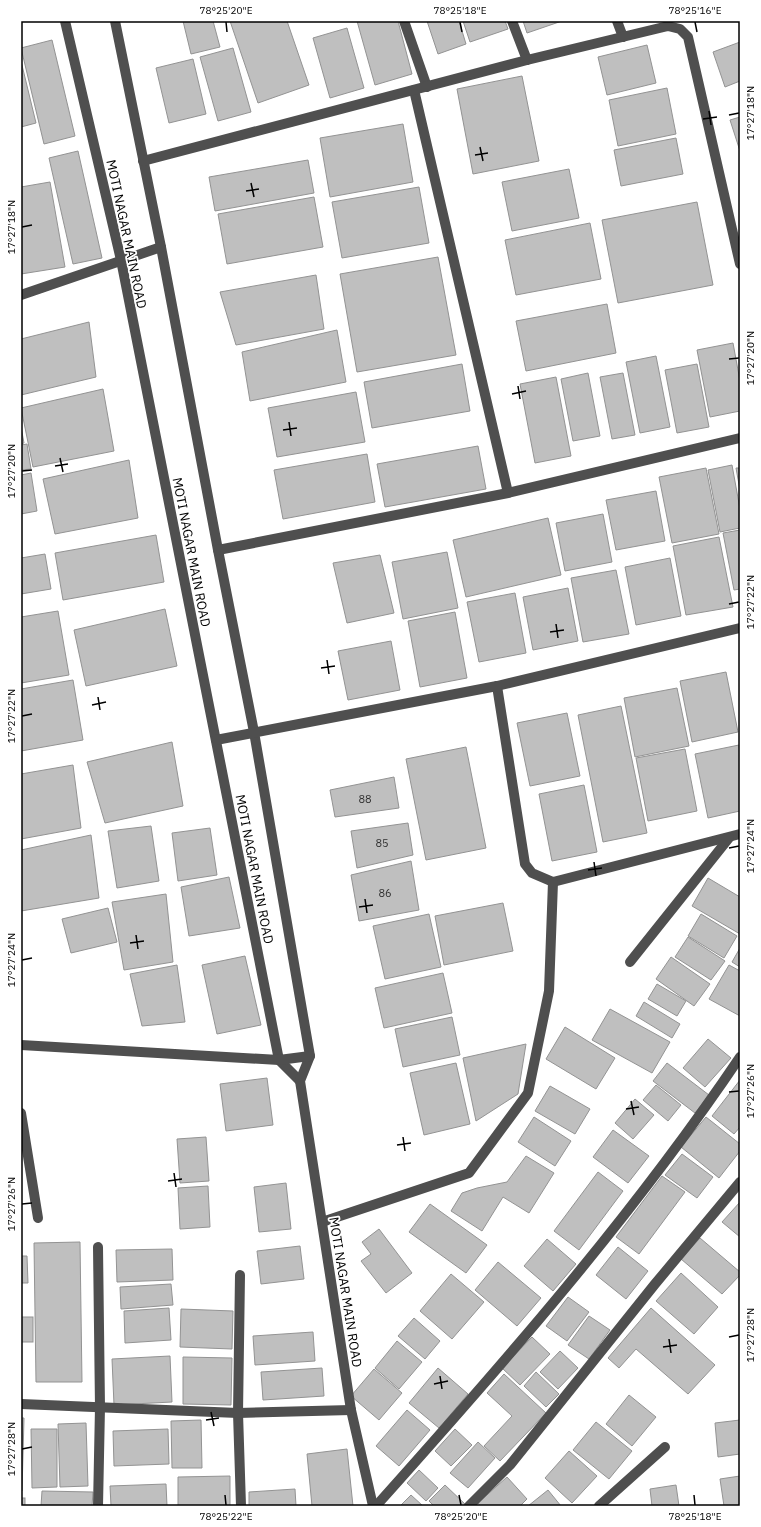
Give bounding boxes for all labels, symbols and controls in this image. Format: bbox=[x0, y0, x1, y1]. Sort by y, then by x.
text: 78°25'20"E bbox=[199, 4, 253, 17]
text: 78°25'18"E bbox=[433, 4, 487, 17]
text: 78°25'16"E bbox=[668, 4, 722, 17]
text: 17°27'18"N bbox=[744, 86, 757, 140]
street label: MOTI NAGAR MAIN ROAD bbox=[102, 158, 151, 310]
text: 17°27'18"N bbox=[5, 200, 18, 254]
text: 17°27'20"N bbox=[744, 331, 757, 385]
text: 17°27'20"N bbox=[5, 444, 18, 498]
street label: MOTI NAGAR MAIN ROAD bbox=[169, 476, 214, 628]
text: 17°27'22"N bbox=[744, 575, 757, 629]
text: 17°27'22"N bbox=[5, 689, 18, 743]
house number: 88 bbox=[358, 792, 372, 806]
street label: MOTI NAGAR MAIN ROAD bbox=[232, 793, 277, 945]
text: 17°27'24"N bbox=[744, 819, 757, 873]
house number: 85 bbox=[375, 836, 389, 850]
house number: 86 bbox=[378, 886, 392, 900]
text: 17°27'24"N bbox=[5, 933, 18, 987]
text: 17°27'26"N bbox=[744, 1064, 757, 1118]
text: 17°27'26"N bbox=[5, 1177, 18, 1231]
street label: MOTI NAGAR MAIN ROAD bbox=[325, 1216, 366, 1368]
text: 17°27'28"N bbox=[744, 1308, 757, 1362]
text: 17°27'28"N bbox=[5, 1422, 18, 1476]
text: 78°25'22"E bbox=[199, 1510, 253, 1523]
text: 78°25'20"E bbox=[434, 1510, 488, 1523]
text: 78°25'18"E bbox=[668, 1510, 722, 1523]

